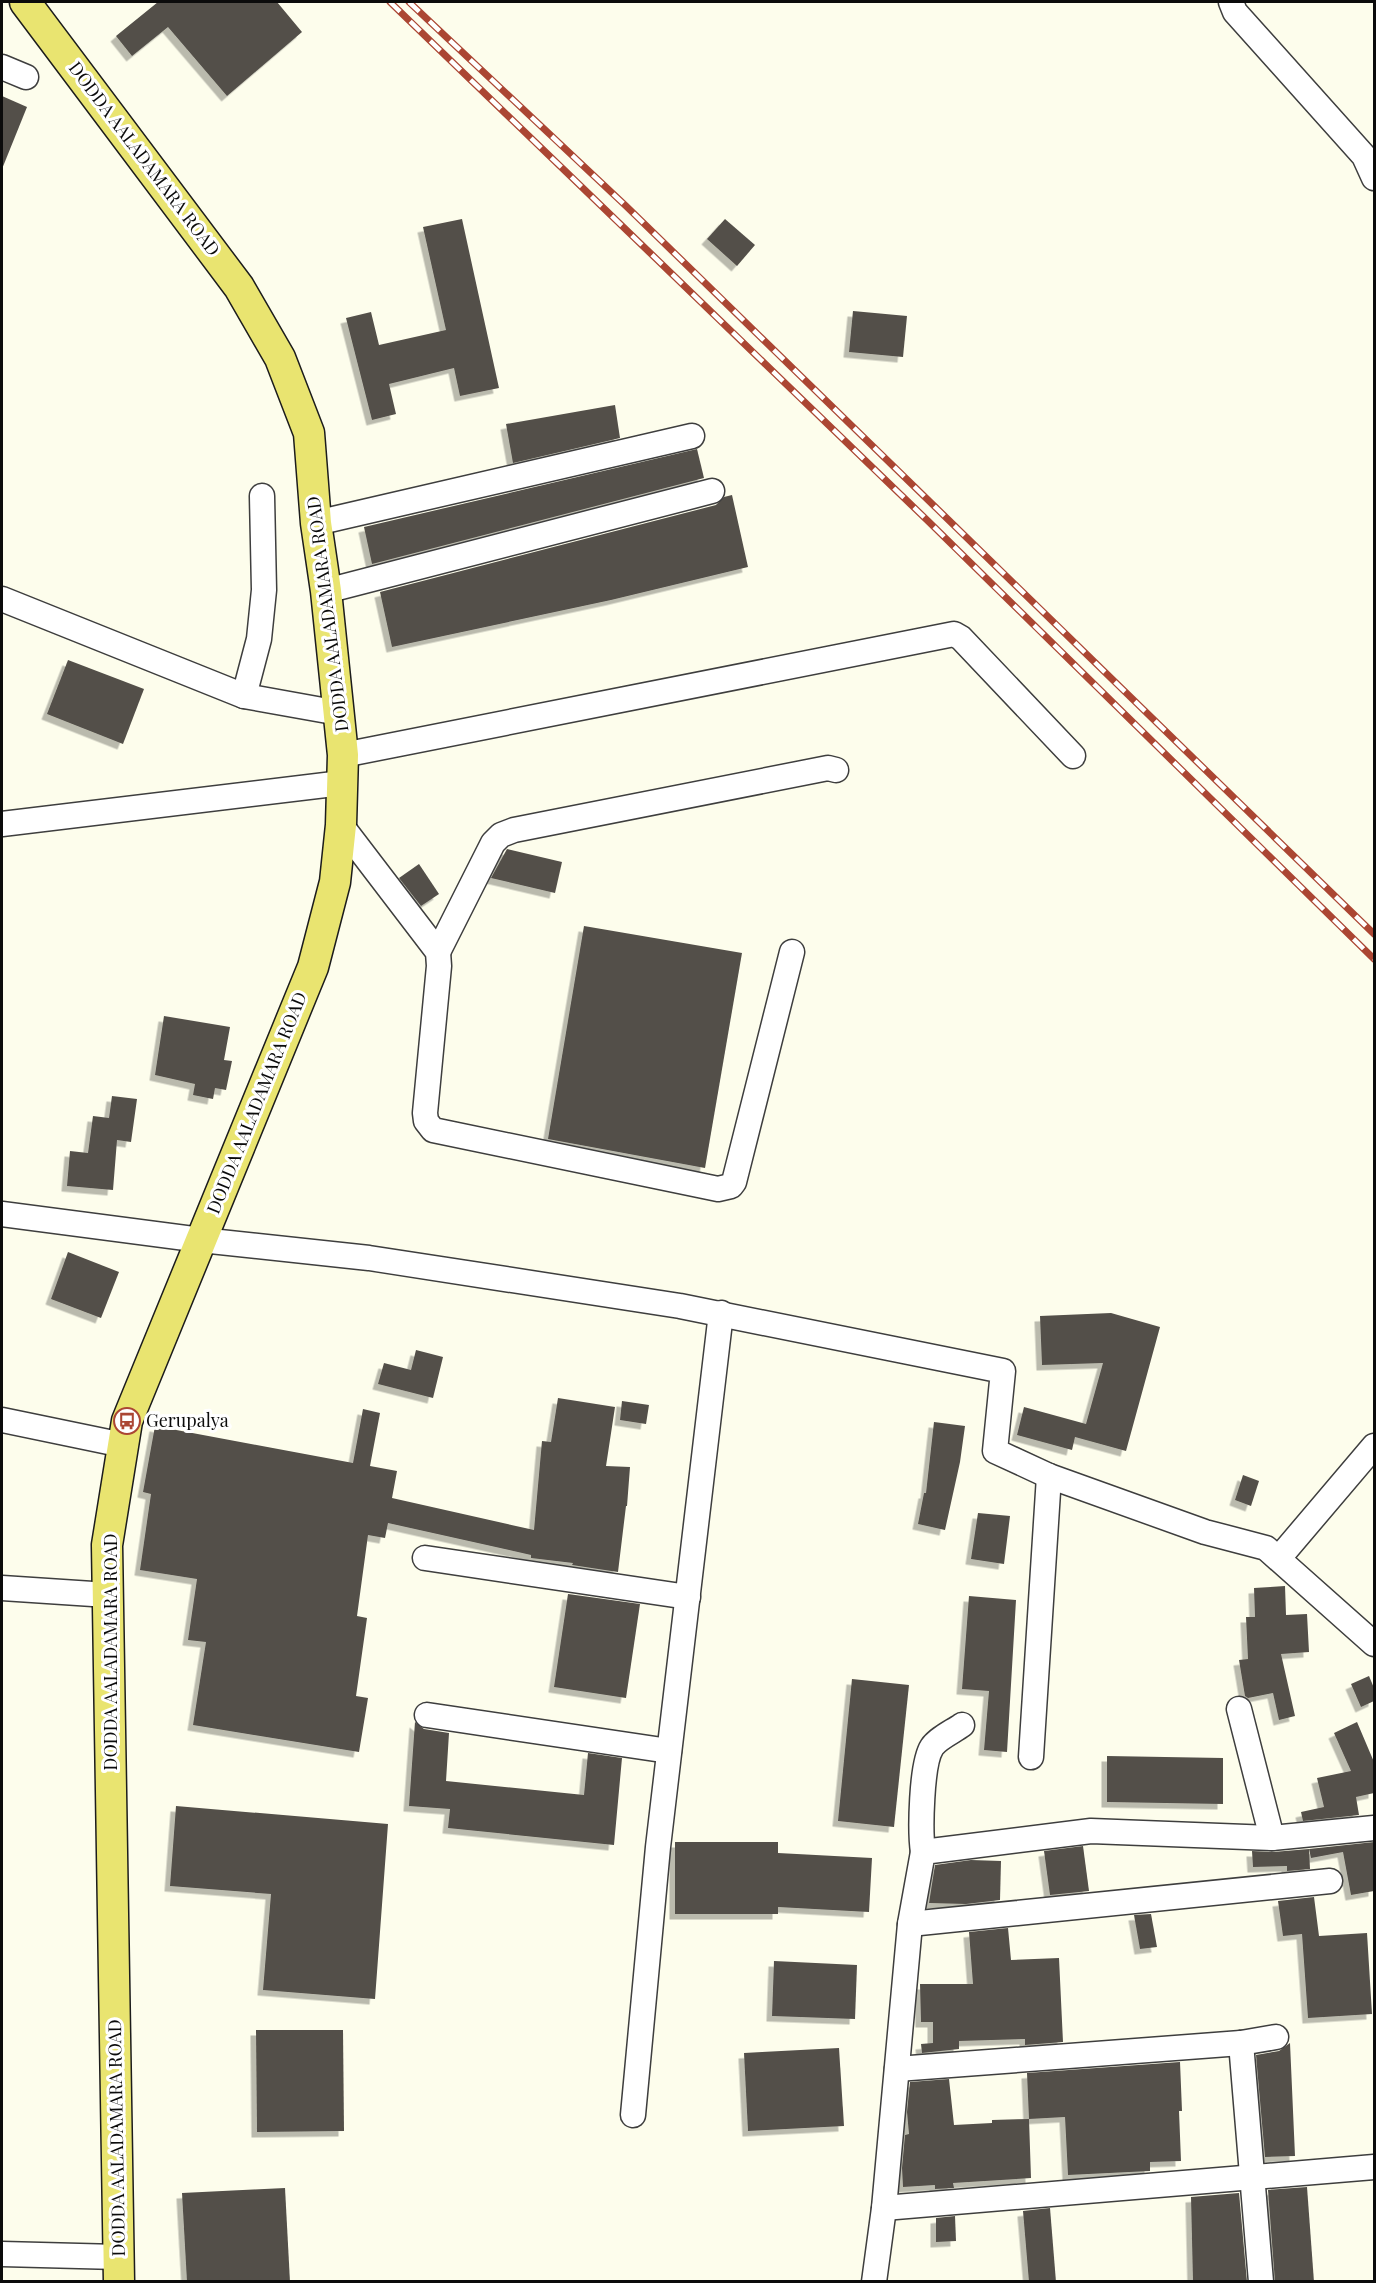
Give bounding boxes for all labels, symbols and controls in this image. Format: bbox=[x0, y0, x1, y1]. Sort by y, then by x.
street label: DODDA AALADAMARA ROAD bbox=[64, 56, 226, 260]
street label: DODDA AALADAMARA ROAD bbox=[301, 495, 353, 733]
street label: DODDA AALADAMARA ROAD bbox=[201, 988, 312, 1217]
bus stop icon: Gerupalya bbox=[112, 1406, 142, 1436]
place label: Gerupalya bbox=[146, 1408, 229, 1432]
street label: DODDA AALADAMARA ROAD bbox=[98, 1533, 122, 1771]
street label: DODDA AALADAMARA ROAD bbox=[102, 2019, 130, 2257]

